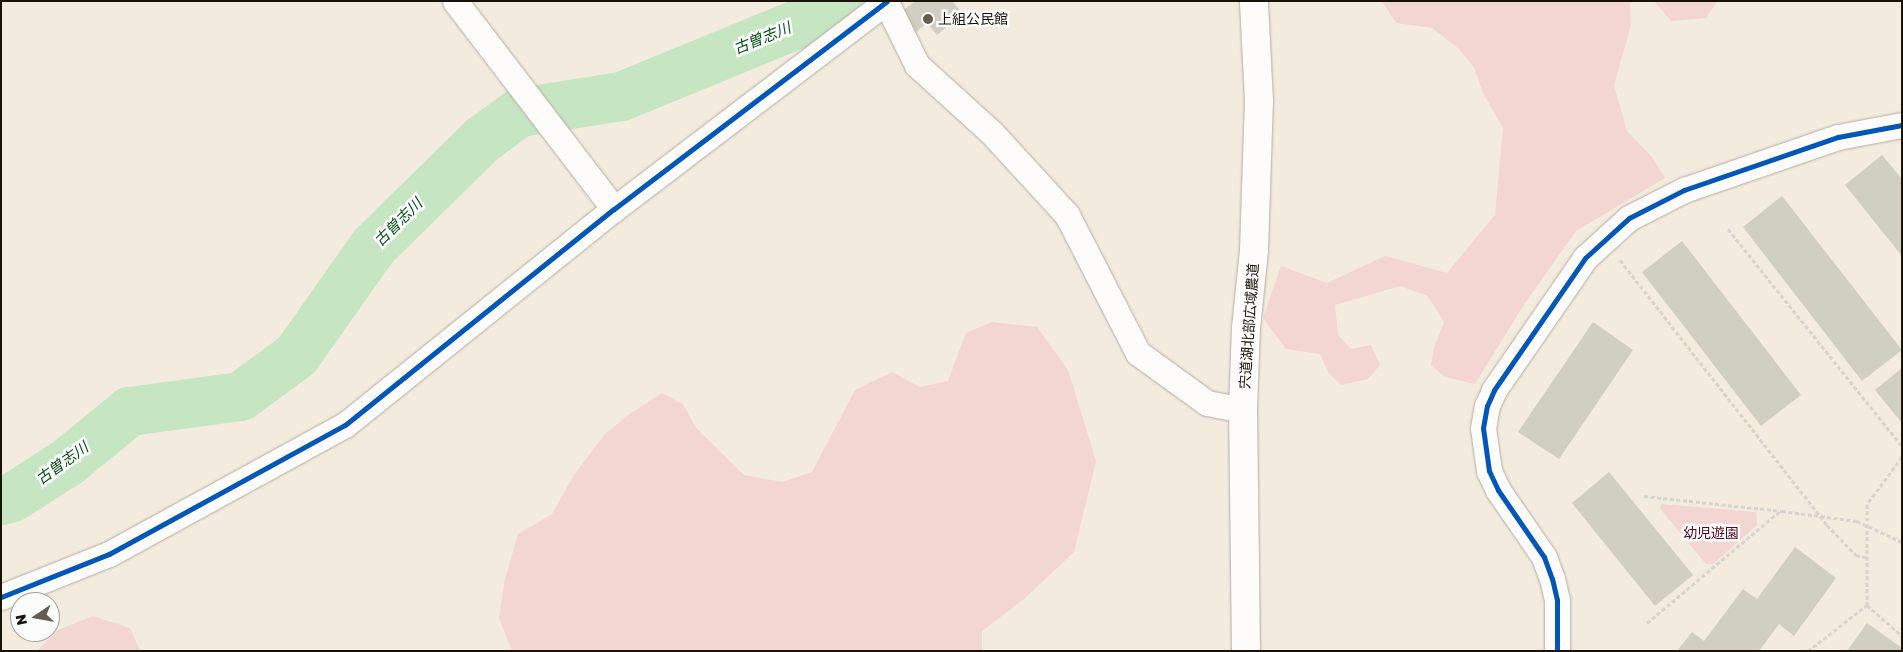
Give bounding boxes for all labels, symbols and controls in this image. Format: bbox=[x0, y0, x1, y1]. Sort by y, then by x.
place label: 上組公民館 bbox=[938, 11, 1008, 27]
marker: 上組公民館 bbox=[922, 13, 934, 25]
water label: 古曽志川 bbox=[731, 18, 793, 58]
water label: 古曽志川 bbox=[370, 194, 426, 250]
street label: 宍道湖北部広域農道 bbox=[1236, 263, 1262, 389]
water label: 古曽志川 bbox=[32, 438, 92, 488]
park label: 幼児遊園 bbox=[1683, 525, 1739, 541]
north arrow bbox=[10, 592, 60, 642]
text: N bbox=[11, 613, 30, 627]

